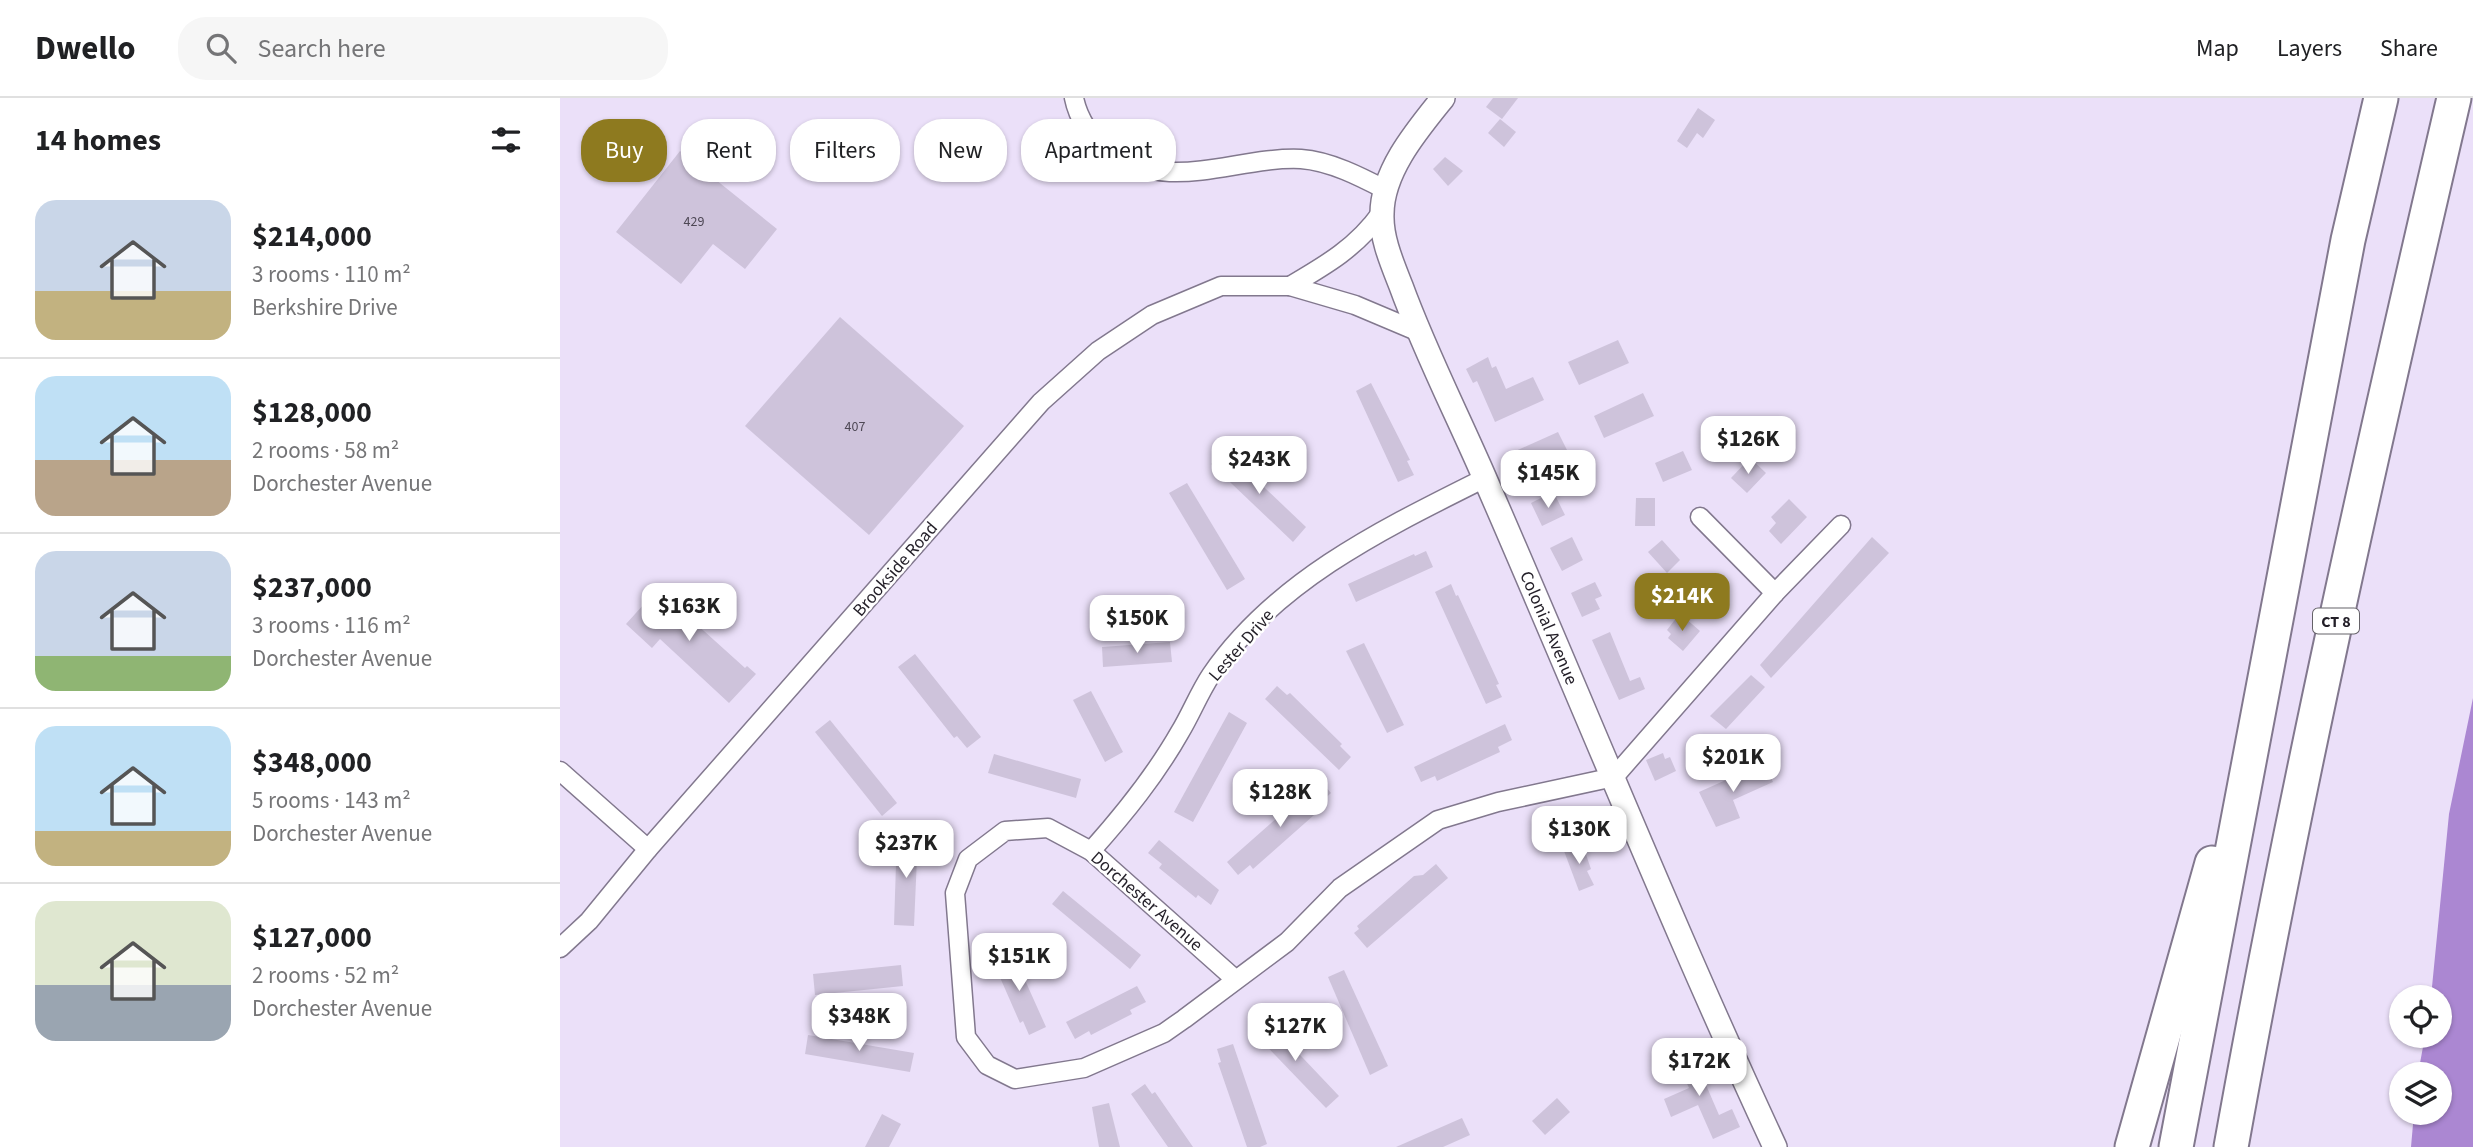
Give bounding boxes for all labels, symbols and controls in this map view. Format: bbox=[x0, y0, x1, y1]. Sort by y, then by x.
search box bbox=[178, 17, 668, 80]
text: Dwello bbox=[35, 25, 136, 72]
icon: search bbox=[202, 29, 240, 67]
text: Search here bbox=[258, 30, 386, 67]
text: Map bbox=[2196, 31, 2239, 66]
text: Layers bbox=[2277, 31, 2342, 66]
text: Share bbox=[2380, 31, 2438, 66]
text: 14 homes bbox=[35, 119, 161, 162]
chip: Buy bbox=[581, 119, 667, 182]
chip: Rent bbox=[681, 119, 776, 182]
chip: Filters bbox=[790, 119, 900, 182]
chip: New bbox=[914, 119, 1007, 182]
chip: Apartment bbox=[1021, 119, 1176, 182]
icon: filters bbox=[487, 121, 525, 159]
house number: 429 bbox=[684, 212, 704, 232]
text: $214,000 bbox=[252, 215, 372, 258]
icon: home bbox=[91, 228, 175, 312]
text: 3 rooms · 110 m² bbox=[252, 258, 411, 291]
text: Berkshire Drive bbox=[252, 291, 398, 324]
text: $128,000 bbox=[252, 391, 372, 434]
icon: home bbox=[91, 404, 175, 488]
pin: $126K bbox=[1699, 416, 1797, 476]
house number: 407 bbox=[845, 417, 865, 437]
text: $126K bbox=[1717, 422, 1779, 455]
text: 2 rooms · 58 m² bbox=[252, 434, 399, 467]
pin: $243K bbox=[1210, 436, 1308, 496]
text: $243K bbox=[1228, 442, 1290, 475]
pin: $145K bbox=[1499, 450, 1597, 510]
text: $145K bbox=[1517, 456, 1579, 489]
text: Dorchester Avenue bbox=[252, 467, 432, 500]
street label: Brookside Road bbox=[847, 517, 944, 622]
text: $237,000 bbox=[252, 566, 372, 609]
street label: Colonial Avenue bbox=[1513, 567, 1584, 689]
pin: $214K bbox=[1633, 574, 1731, 633]
icon: home bbox=[91, 579, 175, 663]
text: $214K bbox=[1651, 579, 1713, 612]
pin: $163K bbox=[640, 584, 738, 643]
text: $163K bbox=[658, 589, 720, 622]
pin: $150K bbox=[1088, 596, 1186, 655]
text: $150K bbox=[1106, 601, 1168, 634]
street label: Lester Drive bbox=[1203, 604, 1280, 687]
road number: CT 8 bbox=[2313, 608, 2359, 634]
text: 3 rooms · 116 m² bbox=[252, 609, 411, 642]
text: Dorchester Avenue bbox=[252, 642, 432, 675]
pin: $201K bbox=[1684, 734, 1782, 794]
text: $201K bbox=[1702, 740, 1764, 773]
text: $348,000 bbox=[252, 741, 372, 784]
icon: home bbox=[91, 754, 175, 838]
pin: $128K bbox=[1231, 770, 1329, 829]
text: $128K bbox=[1249, 775, 1311, 808]
text: 5 rooms · 143 m² bbox=[252, 784, 411, 817]
pin: $130K bbox=[1530, 806, 1628, 866]
text: $130K bbox=[1548, 812, 1610, 845]
text: Dorchester Avenue bbox=[252, 817, 432, 850]
pin: $237K bbox=[857, 820, 955, 880]
text: $237K bbox=[875, 826, 937, 859]
street label: Dorchester Avenue bbox=[1085, 846, 1208, 957]
text: $127,000 bbox=[252, 916, 372, 959]
icon: home bbox=[91, 929, 175, 1013]
pin: $151K bbox=[970, 934, 1068, 993]
text: $151K bbox=[988, 939, 1050, 972]
text: 2 rooms · 52 m² bbox=[252, 959, 399, 992]
map controls bbox=[2389, 985, 2452, 1125]
button: locate bbox=[2389, 985, 2452, 1048]
text: Dorchester Avenue bbox=[252, 992, 432, 1025]
pin: $348K bbox=[810, 993, 908, 1053]
text: $348K bbox=[828, 999, 890, 1032]
pin: $127K bbox=[1246, 1004, 1344, 1063]
text: $127K bbox=[1264, 1009, 1326, 1042]
pin: $172K bbox=[1650, 1038, 1748, 1098]
text: $172K bbox=[1668, 1044, 1730, 1077]
button: layers bbox=[2389, 1062, 2452, 1125]

